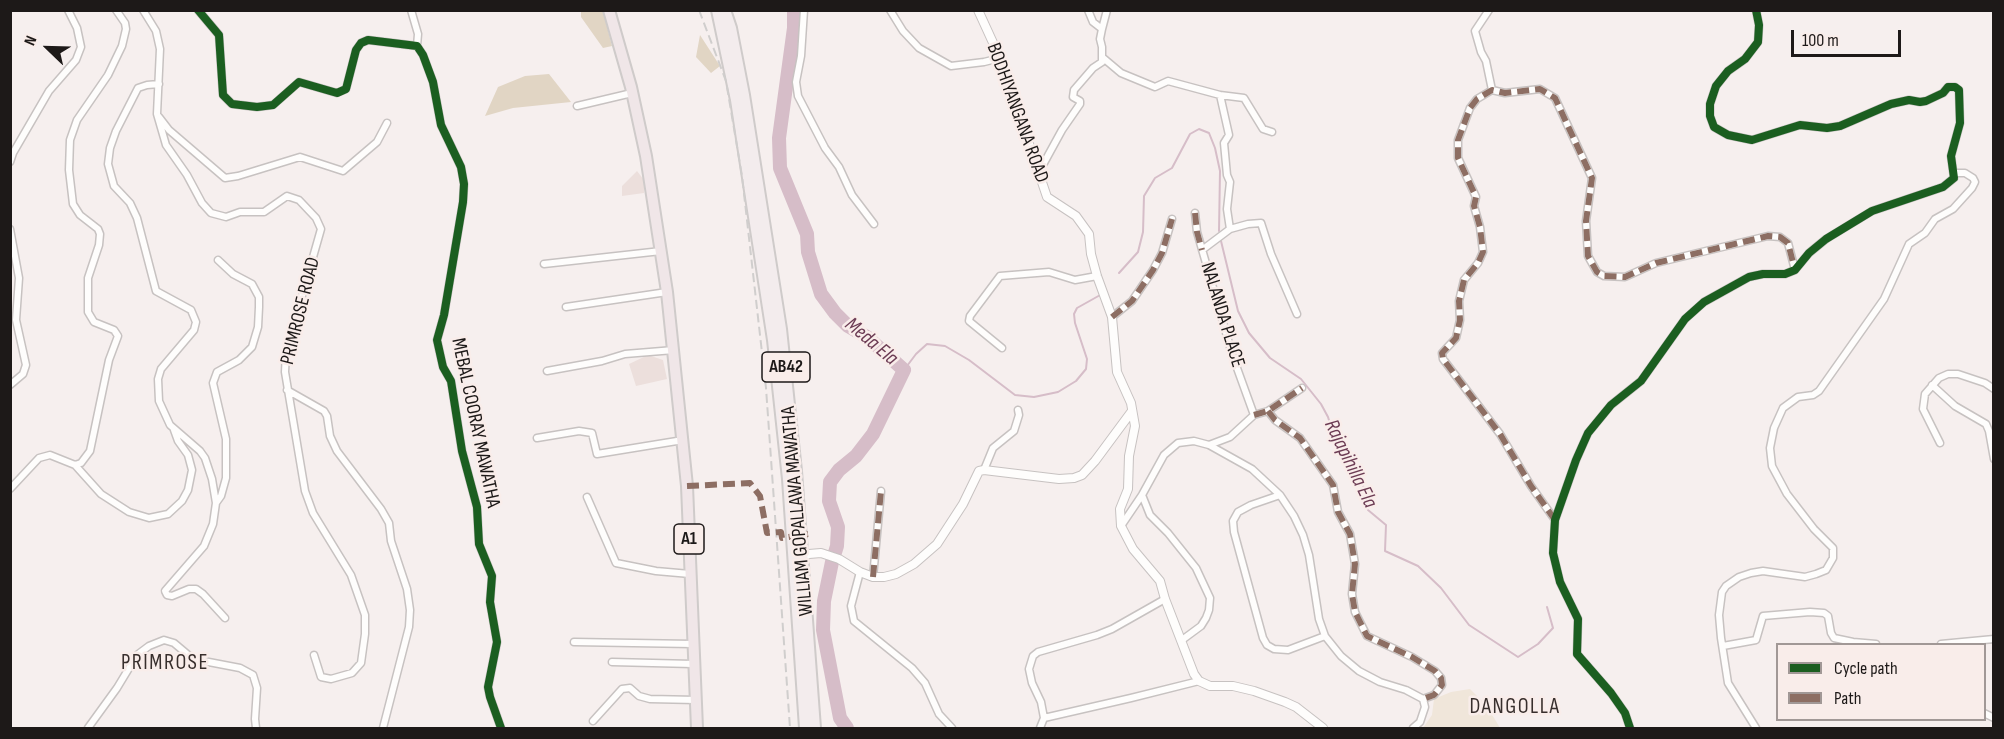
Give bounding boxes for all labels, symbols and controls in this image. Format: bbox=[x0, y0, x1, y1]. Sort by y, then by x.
north arrow bbox=[18, 18, 78, 78]
scale bar bbox=[1794, 18, 1904, 56]
text: 100 m bbox=[1802, 30, 1839, 51]
text: N bbox=[21, 33, 41, 48]
street label: BODHIYANGANA ROAD bbox=[981, 40, 1053, 186]
street label: PRIMROSE ROAD bbox=[276, 255, 326, 367]
street label: NALANDA PLACE bbox=[1195, 259, 1249, 371]
water label: Meda Ela bbox=[839, 313, 903, 371]
street label: MEBAL COORAY MAWATHA bbox=[445, 336, 505, 510]
road number: AB42 bbox=[762, 352, 810, 382]
street label: WILLIAM GOPALLAWA MAWATHA bbox=[777, 405, 819, 617]
water label: Rajapihilla Ela bbox=[1318, 416, 1382, 512]
road number: A1 bbox=[674, 524, 704, 554]
legend bbox=[1776, 643, 1986, 721]
district label: PRIMROSE bbox=[121, 650, 209, 676]
text: Cycle path bbox=[1834, 658, 1898, 679]
text: Path bbox=[1834, 688, 1862, 709]
district label: DANGOLLA bbox=[1470, 694, 1560, 720]

